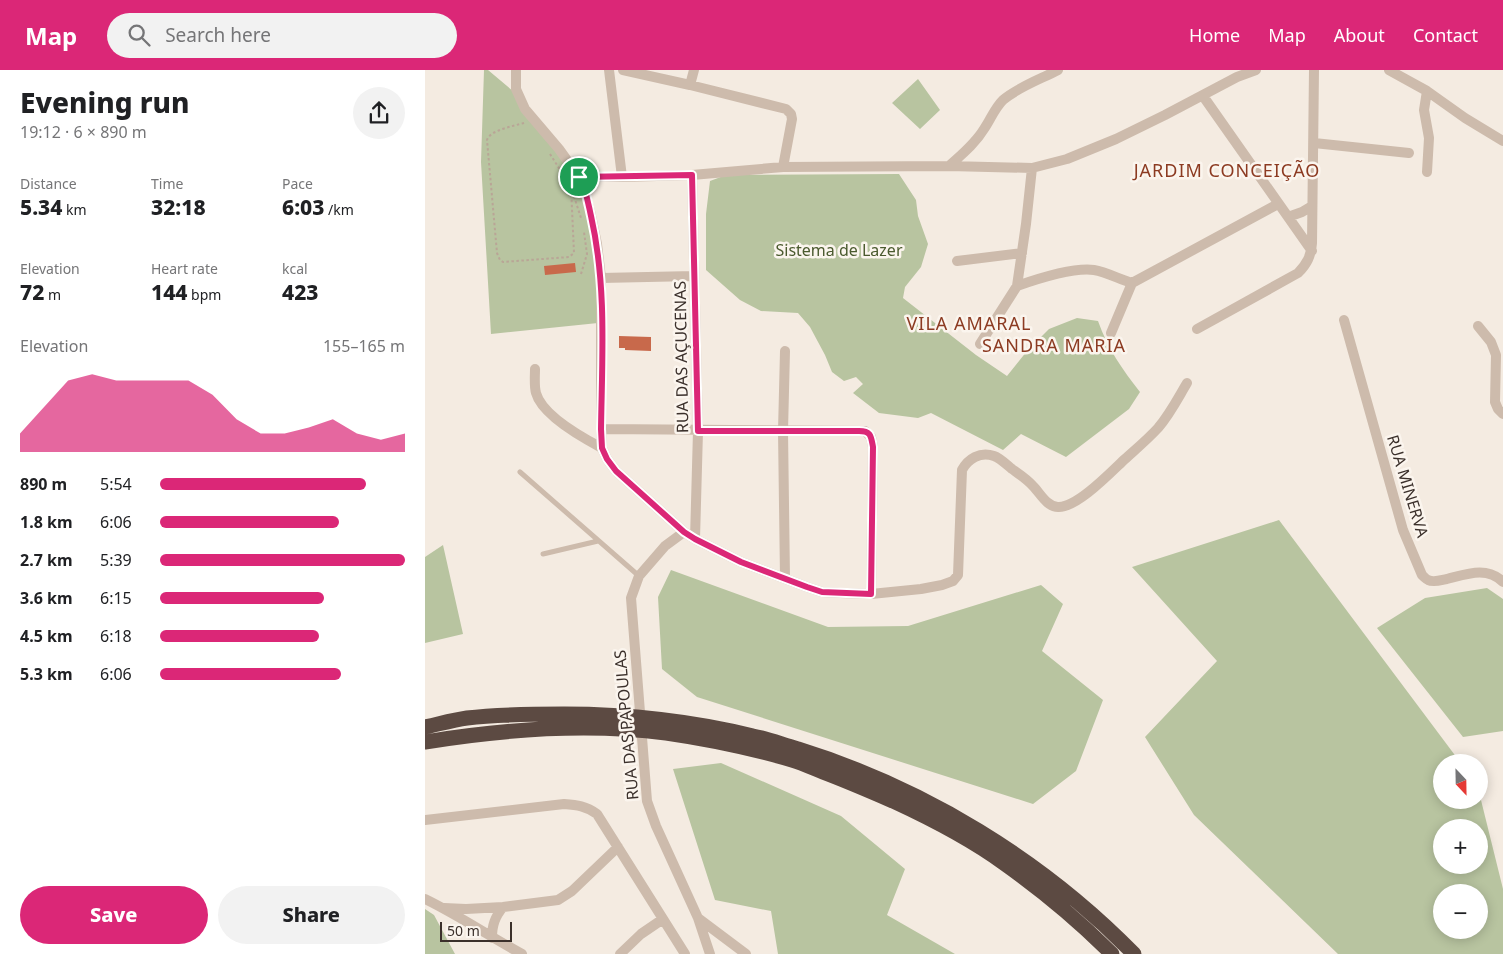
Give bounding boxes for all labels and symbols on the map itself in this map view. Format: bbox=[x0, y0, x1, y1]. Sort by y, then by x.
pin bbox=[558, 156, 600, 198]
district label: JARDIM CONCEIÇÃO bbox=[1132, 158, 1320, 182]
park label: Sistema de Lazer bbox=[775, 239, 903, 261]
street label: RUA DAS AÇUCENAS bbox=[669, 280, 693, 433]
district label: VILA AMARAL bbox=[907, 311, 1031, 335]
district label: SANDRA MARIA bbox=[982, 333, 1126, 357]
street label: RUA MINERVA bbox=[1382, 432, 1434, 541]
street label: RUA DAS PAPOULAS bbox=[608, 649, 644, 801]
north arrow bbox=[1433, 754, 1487, 809]
scale bar bbox=[440, 919, 513, 942]

